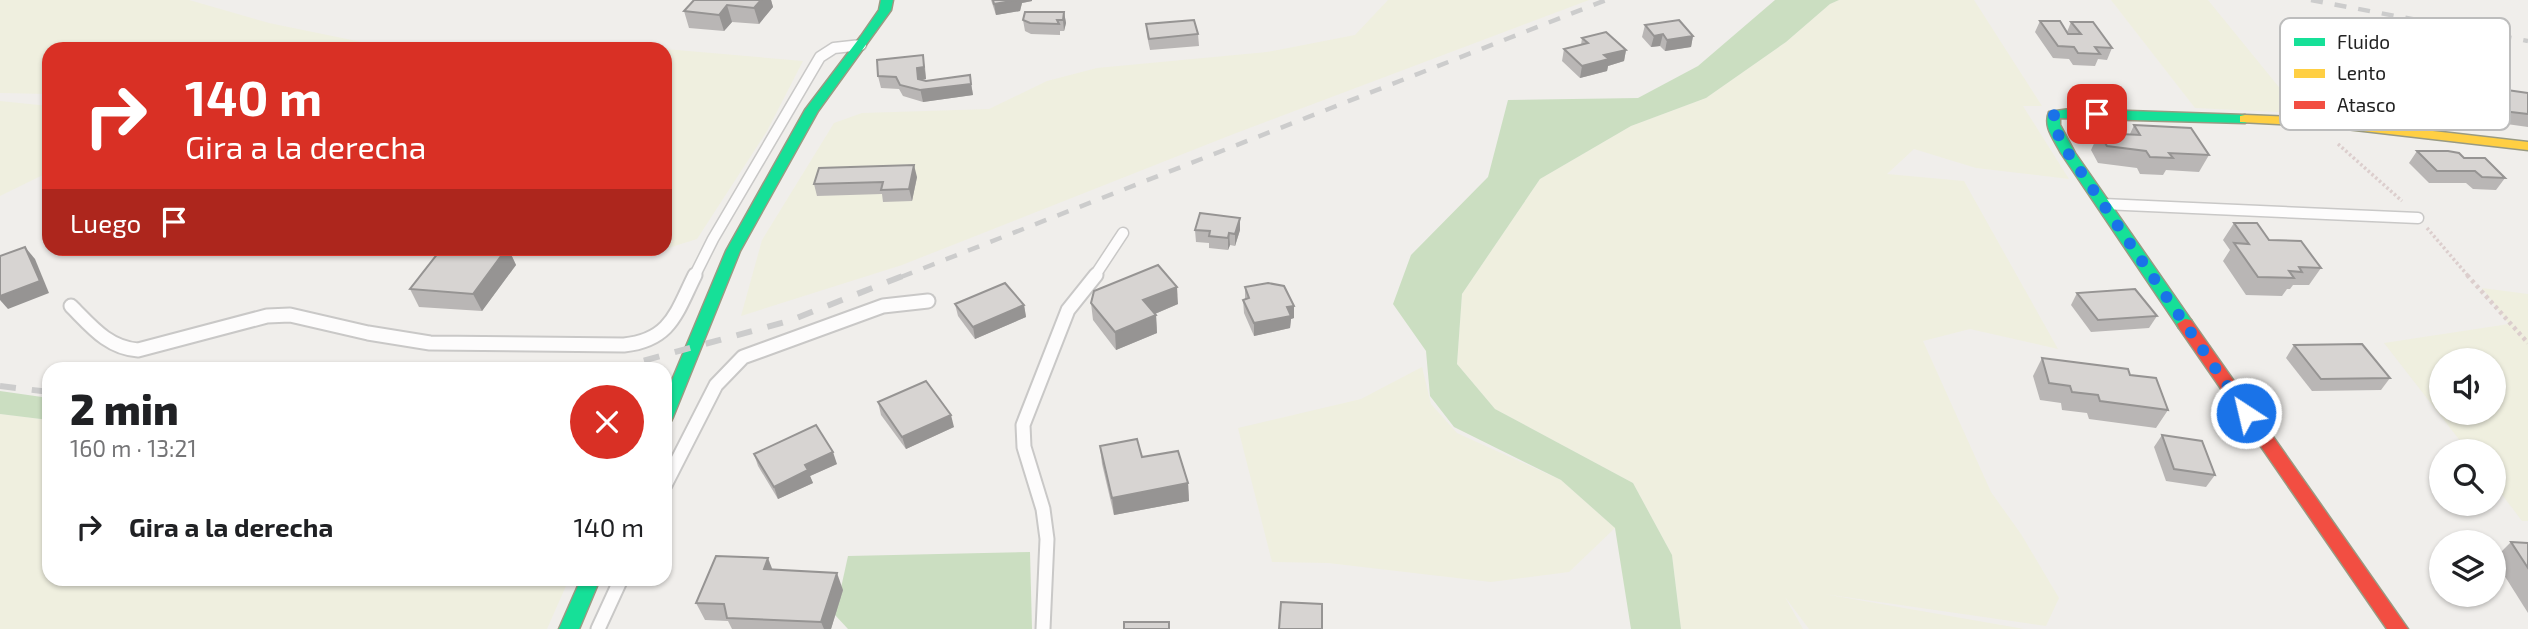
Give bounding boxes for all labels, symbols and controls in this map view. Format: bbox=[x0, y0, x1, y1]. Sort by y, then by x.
legend bbox=[2280, 18, 2510, 130]
text: Fluido bbox=[2337, 30, 2390, 53]
text: Lento bbox=[2337, 61, 2386, 84]
text: 140 m bbox=[185, 67, 322, 126]
icon: right bbox=[70, 70, 161, 161]
pin bbox=[2067, 84, 2127, 144]
text: Atasco bbox=[2337, 93, 2396, 116]
icon: arrive bbox=[2078, 95, 2116, 133]
text: Gira a la derecha bbox=[185, 127, 426, 165]
icon: arrive bbox=[155, 203, 193, 241]
text: Luego bbox=[70, 207, 141, 238]
map controls bbox=[2429, 348, 2506, 607]
button: sound bbox=[2429, 348, 2506, 425]
position arrow bbox=[2209, 376, 2283, 450]
text: 2 min bbox=[70, 383, 179, 433]
button: close bbox=[570, 385, 644, 459]
text: 160 m · 13:21 bbox=[70, 434, 197, 462]
button: search bbox=[2429, 439, 2506, 516]
icon: right bbox=[70, 508, 108, 546]
text: Gira a la derecha bbox=[129, 511, 333, 542]
text: 140 m bbox=[573, 511, 644, 542]
button: layers bbox=[2429, 530, 2506, 607]

